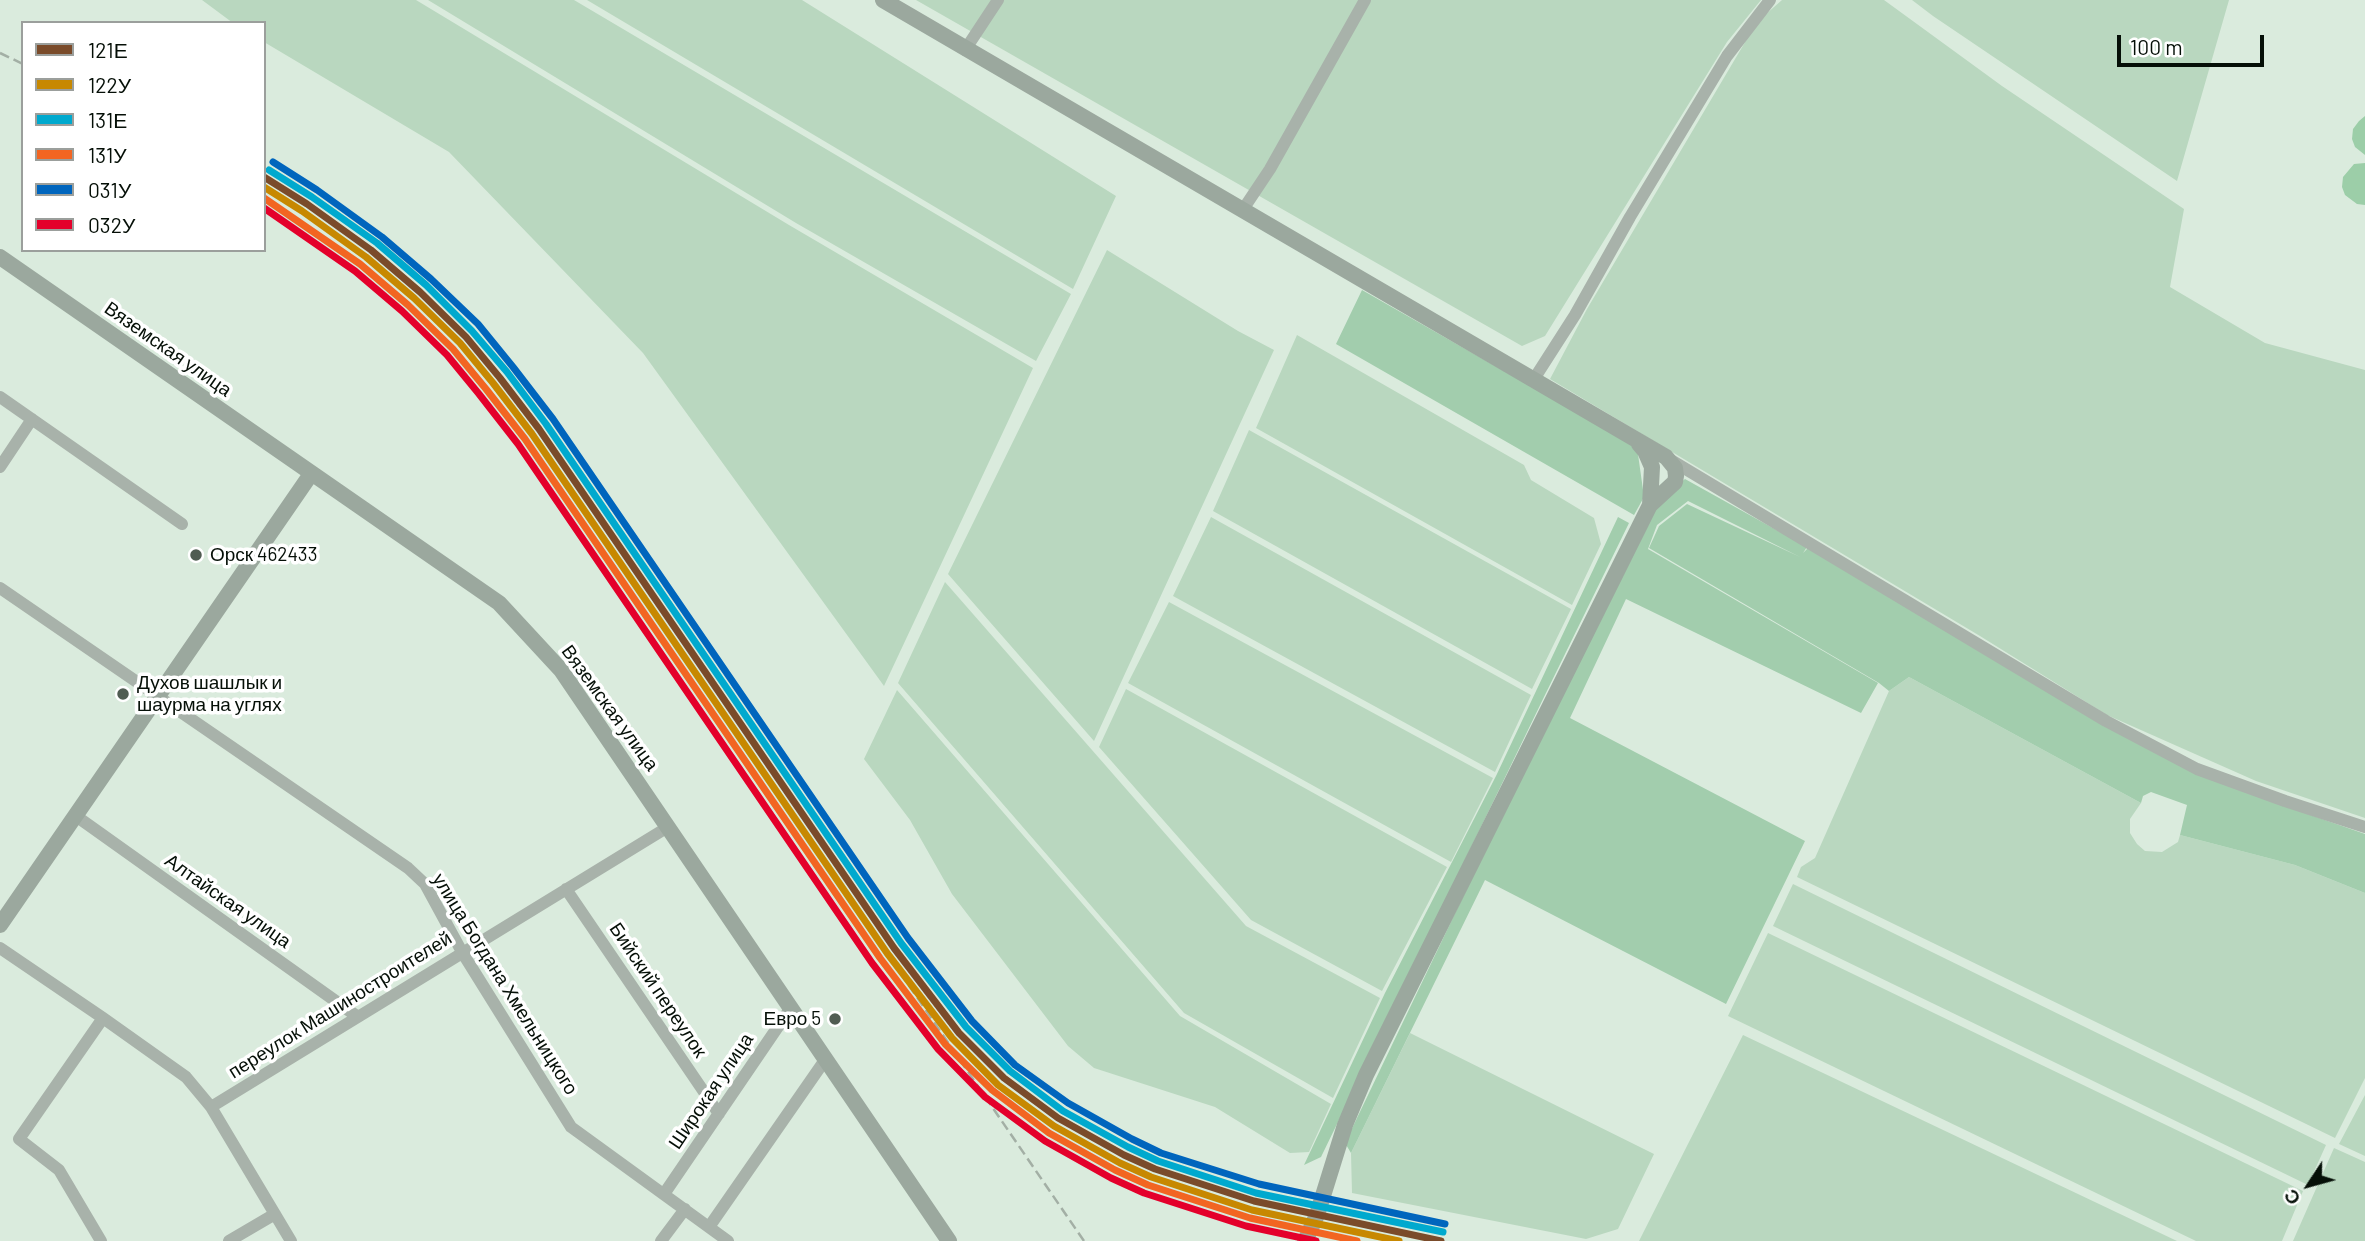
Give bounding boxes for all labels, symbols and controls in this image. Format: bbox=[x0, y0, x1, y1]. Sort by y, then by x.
legend bbox=[21, 21, 266, 252]
scale bar bbox=[2120, 21, 2267, 65]
text: 100 m bbox=[2130, 34, 2183, 59]
text: 121Е bbox=[88, 37, 128, 62]
text: 122У bbox=[88, 72, 131, 97]
text: 131Е bbox=[88, 107, 127, 132]
text: 131У bbox=[88, 142, 127, 167]
text: 031У bbox=[88, 177, 131, 202]
text: 032У bbox=[88, 212, 135, 237]
street label: Вяземская улица bbox=[100, 297, 236, 401]
place label: Орск 462433 bbox=[210, 544, 317, 566]
marker: Орск 462433 bbox=[188, 547, 204, 563]
street label: Вяземская улица bbox=[557, 641, 663, 775]
place label: Духов шашлык и шаурма на углях bbox=[137, 672, 282, 716]
marker: Духов шашлык и шаурма на углях bbox=[115, 686, 131, 702]
street label: Алтайская улица bbox=[161, 849, 295, 953]
street label: улица Богдана Хмельницкого bbox=[427, 869, 583, 1099]
street label: Бийский переулок bbox=[604, 918, 712, 1062]
street label: переулок Машиностроителей bbox=[224, 927, 456, 1083]
place label: Евро 5 bbox=[764, 1008, 821, 1030]
marker: Евро 5 bbox=[827, 1011, 843, 1027]
street label: Широкая улица bbox=[664, 1029, 758, 1153]
north arrow bbox=[2274, 1150, 2344, 1220]
text: С bbox=[2278, 1185, 2305, 1210]

